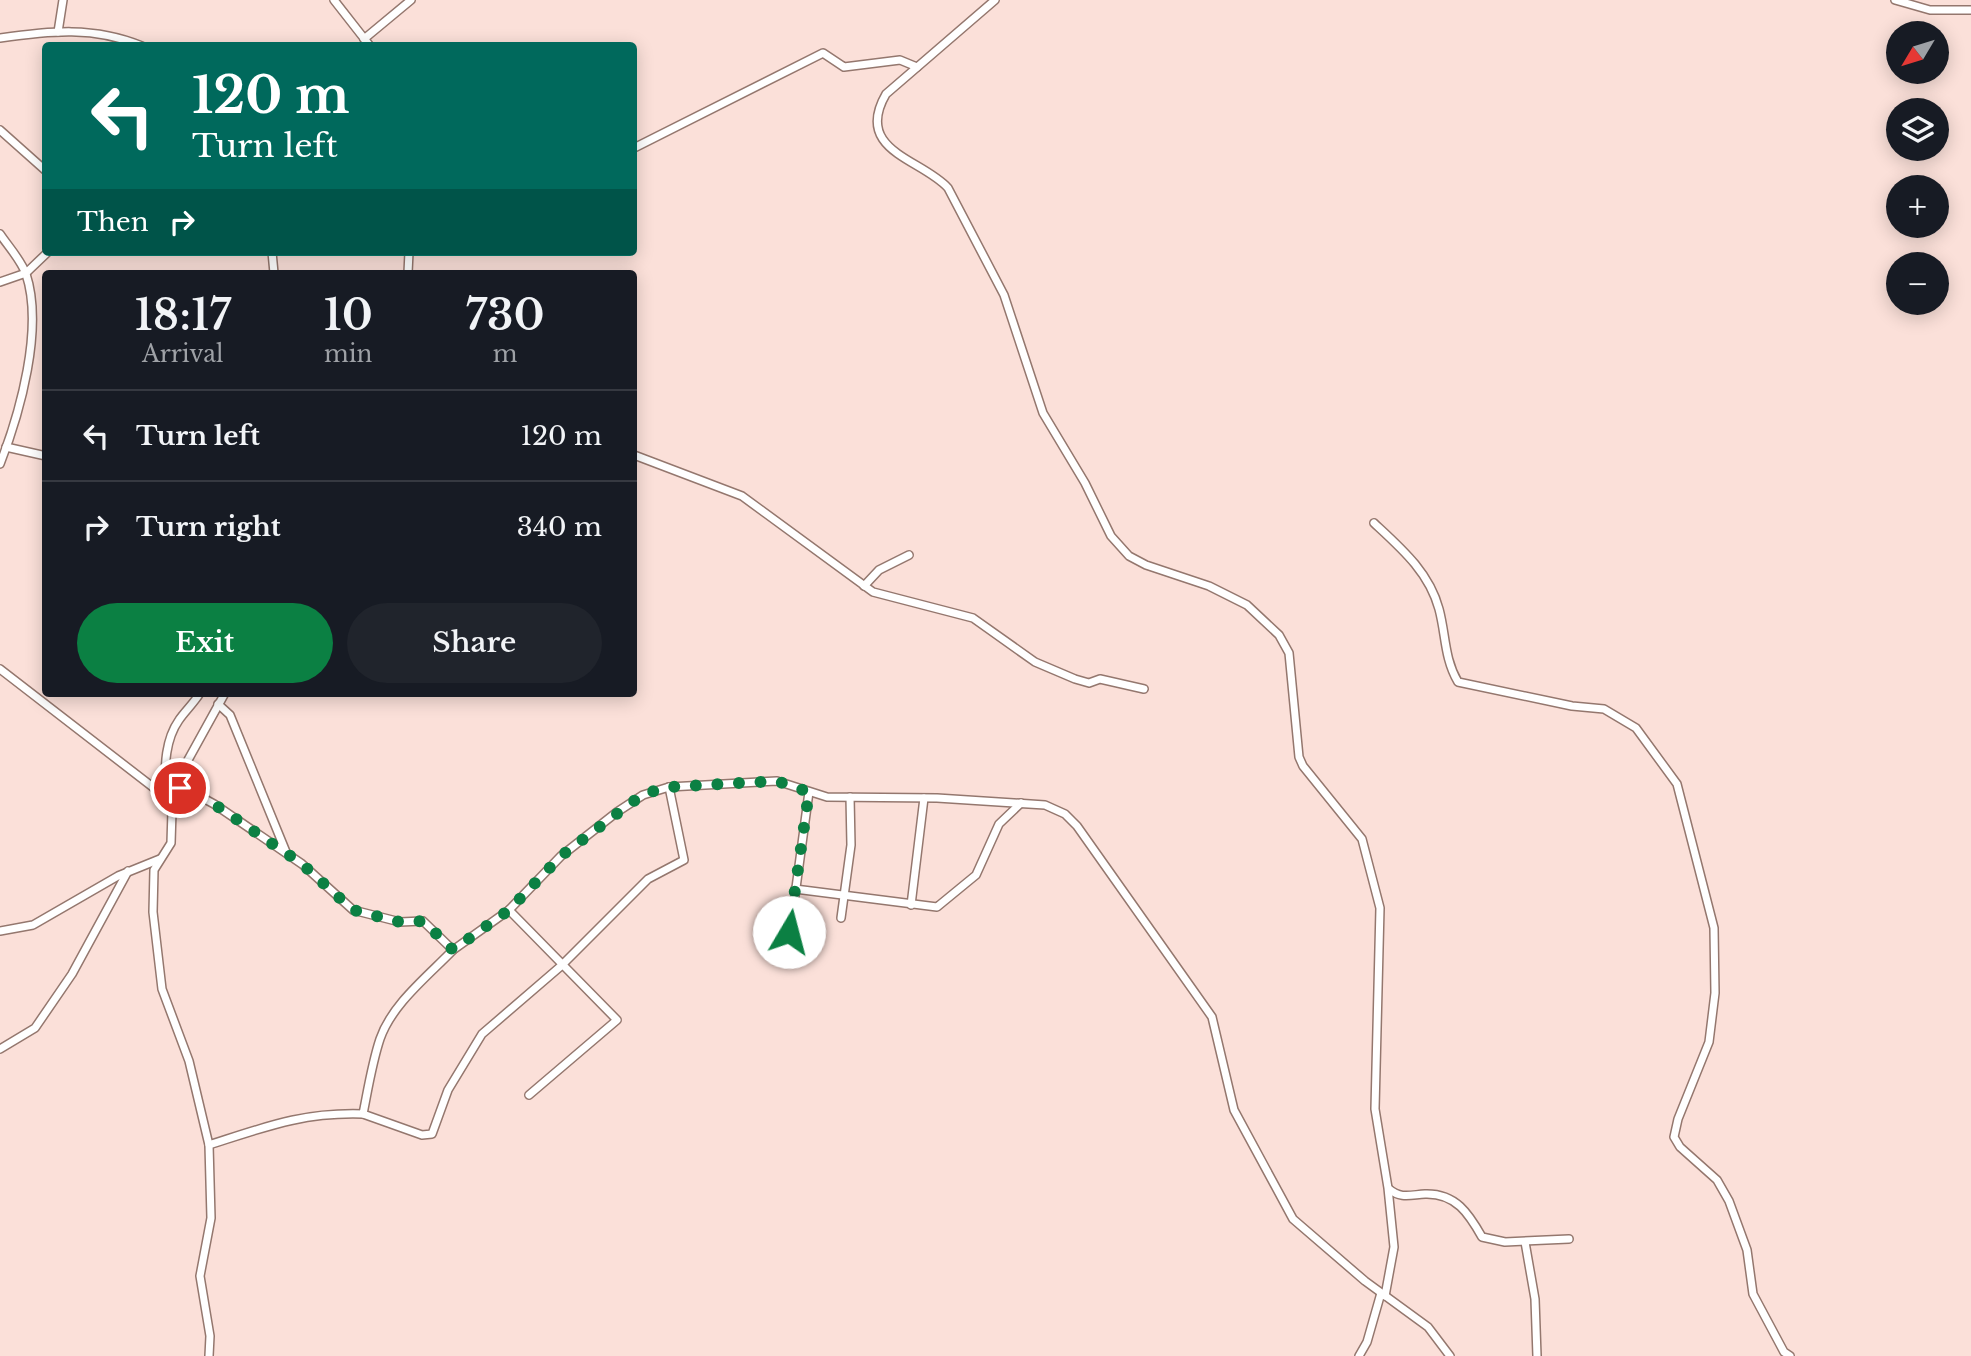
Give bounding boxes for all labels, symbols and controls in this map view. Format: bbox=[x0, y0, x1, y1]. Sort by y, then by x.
north arrow bbox=[1886, 21, 1950, 84]
map controls bbox=[1886, 21, 1949, 315]
text: 120 m bbox=[192, 65, 350, 126]
icon: left bbox=[77, 70, 168, 161]
button: layers bbox=[1886, 98, 1949, 161]
text: Turn left bbox=[192, 126, 338, 166]
button: + bbox=[1886, 175, 1949, 238]
icon: right bbox=[163, 203, 201, 241]
text: Then bbox=[77, 206, 149, 238]
button: − bbox=[1886, 252, 1949, 315]
text: 18:17 bbox=[134, 289, 231, 341]
text: 10 bbox=[323, 289, 373, 341]
text: 730 bbox=[465, 289, 545, 341]
text: Arrival bbox=[142, 340, 223, 368]
text: min bbox=[324, 340, 372, 368]
text: m bbox=[493, 340, 517, 368]
icon: left bbox=[77, 417, 115, 455]
text: Turn left bbox=[136, 420, 260, 452]
text: 120 m bbox=[520, 420, 602, 452]
icon: right bbox=[77, 508, 115, 546]
text: Turn right bbox=[136, 511, 281, 543]
text: 340 m bbox=[517, 511, 602, 543]
button: Exit bbox=[77, 603, 333, 683]
button: Share bbox=[347, 603, 602, 683]
pin bbox=[150, 758, 210, 818]
icon: arrive bbox=[161, 769, 199, 807]
position arrow bbox=[752, 895, 826, 969]

